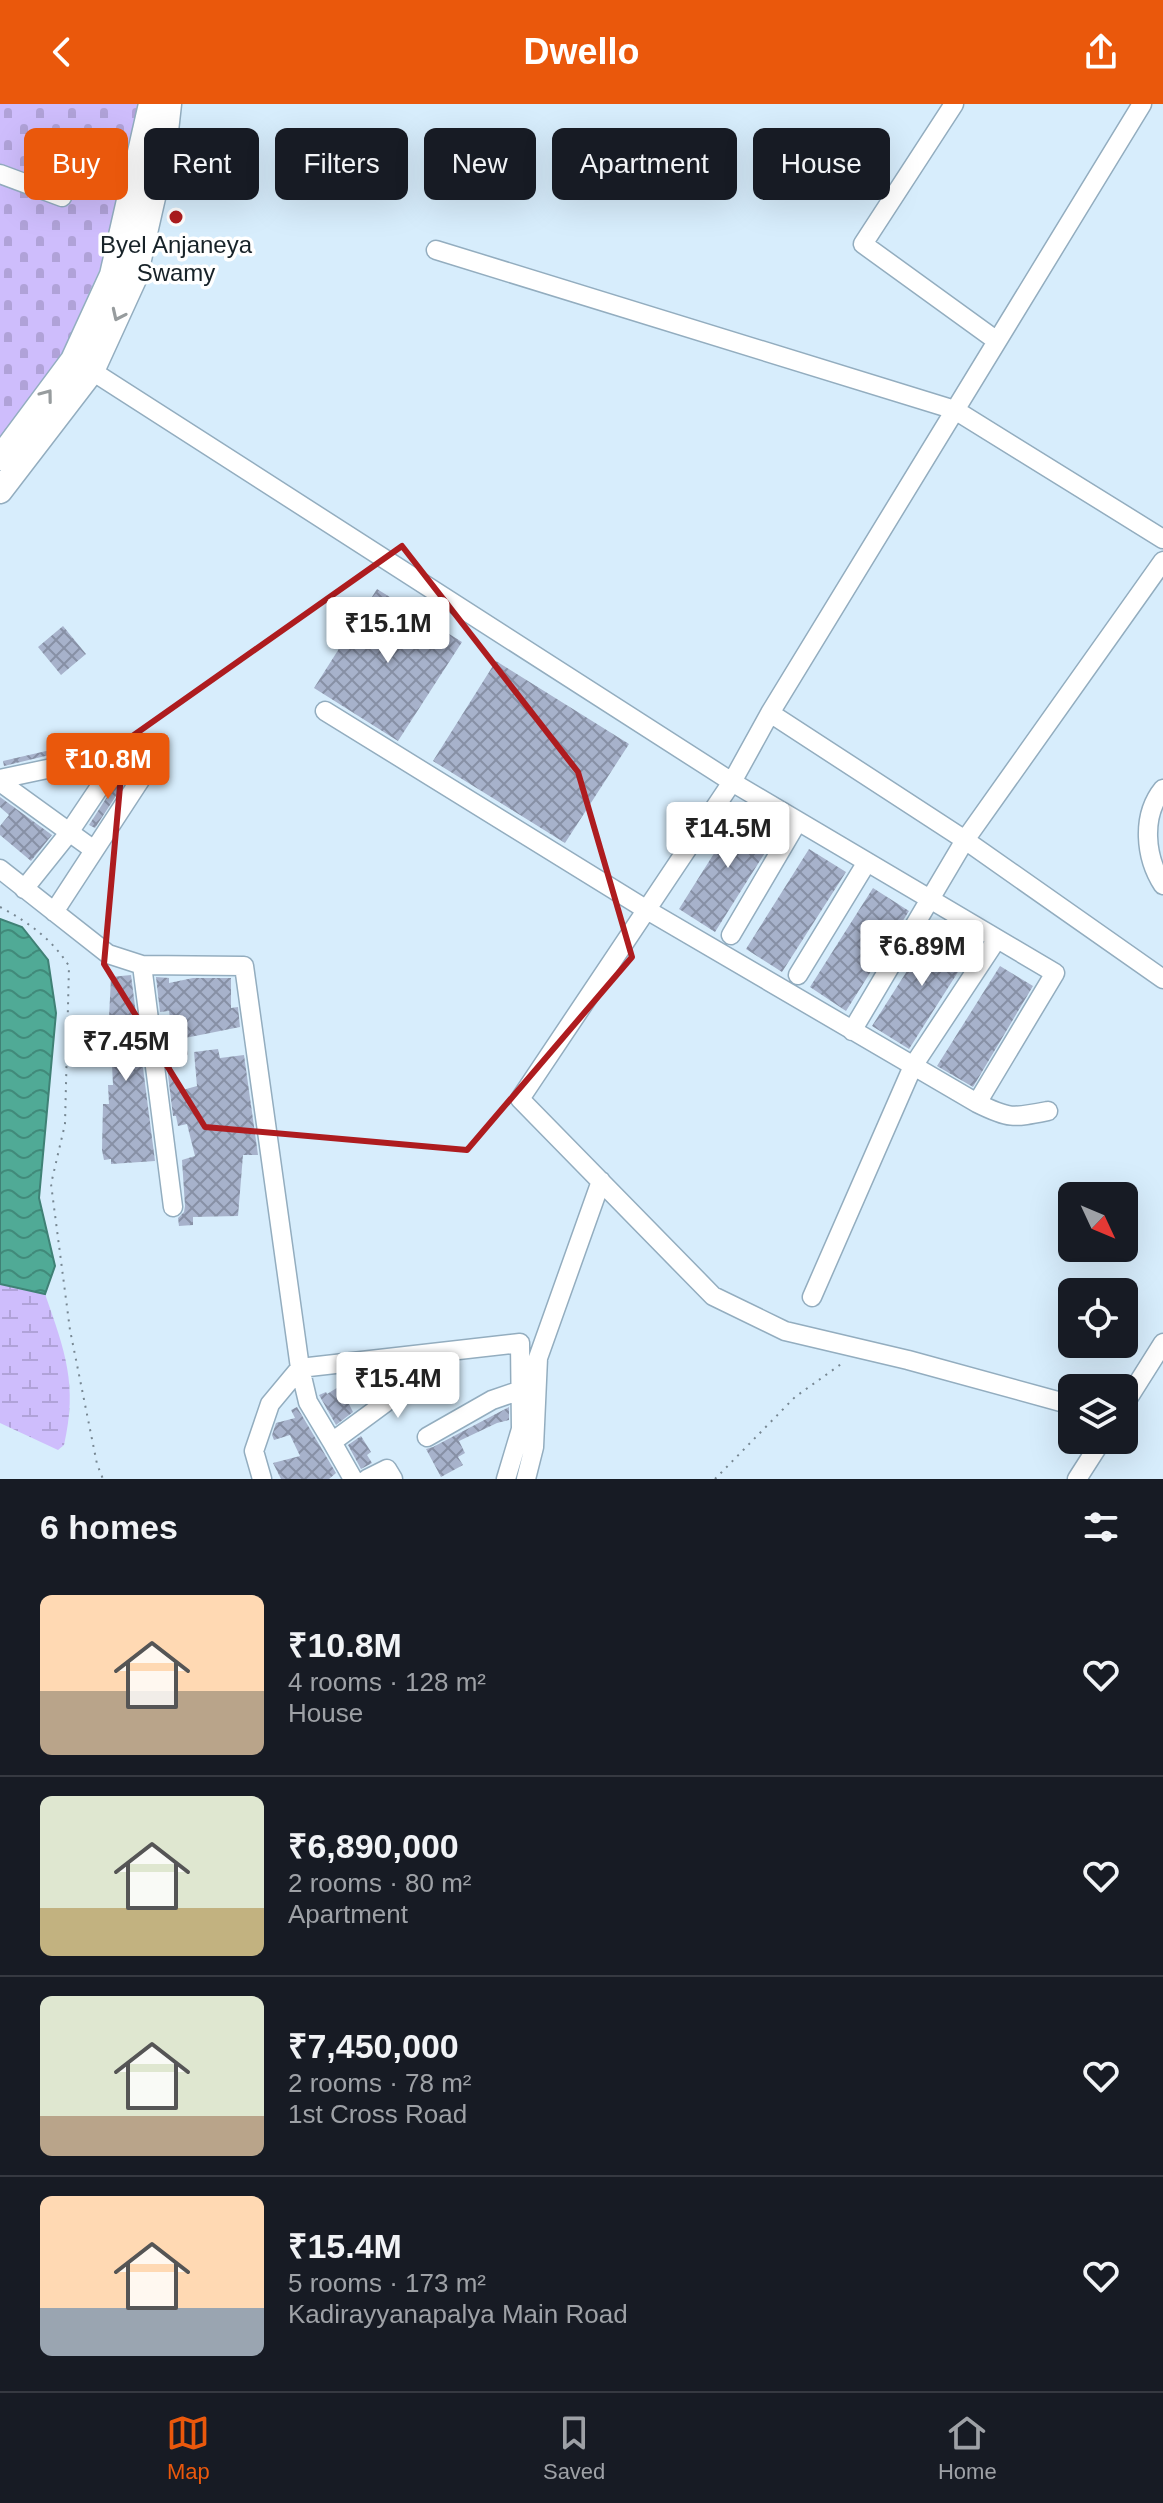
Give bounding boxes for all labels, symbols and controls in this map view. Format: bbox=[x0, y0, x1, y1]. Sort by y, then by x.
icon: back bbox=[40, 30, 84, 74]
icon: share bbox=[1079, 30, 1123, 74]
text: Dwello bbox=[523, 31, 640, 72]
chip: Buy bbox=[24, 128, 128, 200]
chip: Rent bbox=[144, 128, 259, 200]
chip: Filters bbox=[275, 128, 408, 200]
chip: New bbox=[424, 128, 536, 200]
chip: Apartment bbox=[552, 128, 737, 200]
chip: House bbox=[753, 128, 890, 200]
marker: Byel Anjaneya Swamy bbox=[167, 208, 185, 226]
place label: Byel Anjaneya Swamy bbox=[100, 231, 253, 286]
one-way arrow bbox=[112, 306, 128, 321]
one-way arrow bbox=[37, 390, 51, 404]
pin: ₹15.1M bbox=[323, 597, 453, 665]
text: ₹15.1M bbox=[344, 608, 432, 638]
pin: ₹10.8M bbox=[43, 733, 173, 801]
text: ₹10.8M bbox=[64, 744, 152, 774]
pin: ₹14.5M bbox=[663, 802, 793, 870]
text: ₹14.5M bbox=[684, 813, 772, 843]
pin: ₹6.89M bbox=[857, 920, 987, 988]
text: ₹6.89M bbox=[878, 931, 966, 961]
pin: ₹7.45M bbox=[61, 1015, 191, 1083]
text: ₹7.45M bbox=[82, 1026, 170, 1056]
north arrow bbox=[1058, 1182, 1138, 1262]
map controls bbox=[1058, 1182, 1138, 1454]
button: locate bbox=[1058, 1278, 1138, 1358]
pin: ₹15.4M bbox=[333, 1352, 463, 1420]
text: ₹15.4M bbox=[354, 1363, 442, 1393]
button: layers bbox=[1058, 1374, 1138, 1454]
icon: filters bbox=[1079, 1505, 1123, 1549]
text: 6 homes bbox=[40, 1508, 178, 1546]
text: ₹10.8M bbox=[288, 1626, 402, 1664]
icon: home bbox=[104, 1627, 200, 1723]
icon: heart bbox=[1079, 1653, 1123, 1697]
text: 4 rooms · 128 m² bbox=[288, 1667, 486, 1697]
text: House bbox=[288, 1698, 363, 1728]
text: ₹6,890,000 bbox=[288, 1827, 459, 1865]
icon: home bbox=[104, 1828, 200, 1924]
icon: heart bbox=[1079, 1854, 1123, 1898]
text: 2 rooms · 80 m² bbox=[288, 1868, 472, 1898]
text: Apartment bbox=[288, 1899, 408, 1929]
text: ₹7,450,000 bbox=[288, 2027, 459, 2065]
icon: home bbox=[104, 2028, 200, 2124]
icon: heart bbox=[1079, 2054, 1123, 2098]
text: 2 rooms · 78 m² bbox=[288, 2068, 472, 2098]
text: 1st Cross Road bbox=[288, 2099, 467, 2129]
text: ₹15.4M bbox=[288, 2227, 402, 2265]
icon: home bbox=[104, 2228, 200, 2324]
icon: heart bbox=[1079, 2254, 1123, 2298]
text: 5 rooms · 173 m² bbox=[288, 2268, 486, 2298]
text: Kadirayyanapalya Main Road bbox=[288, 2299, 628, 2329]
tab: Map bbox=[166, 2411, 210, 2485]
tab: Saved bbox=[543, 2411, 605, 2485]
tab: Home bbox=[938, 2411, 997, 2485]

